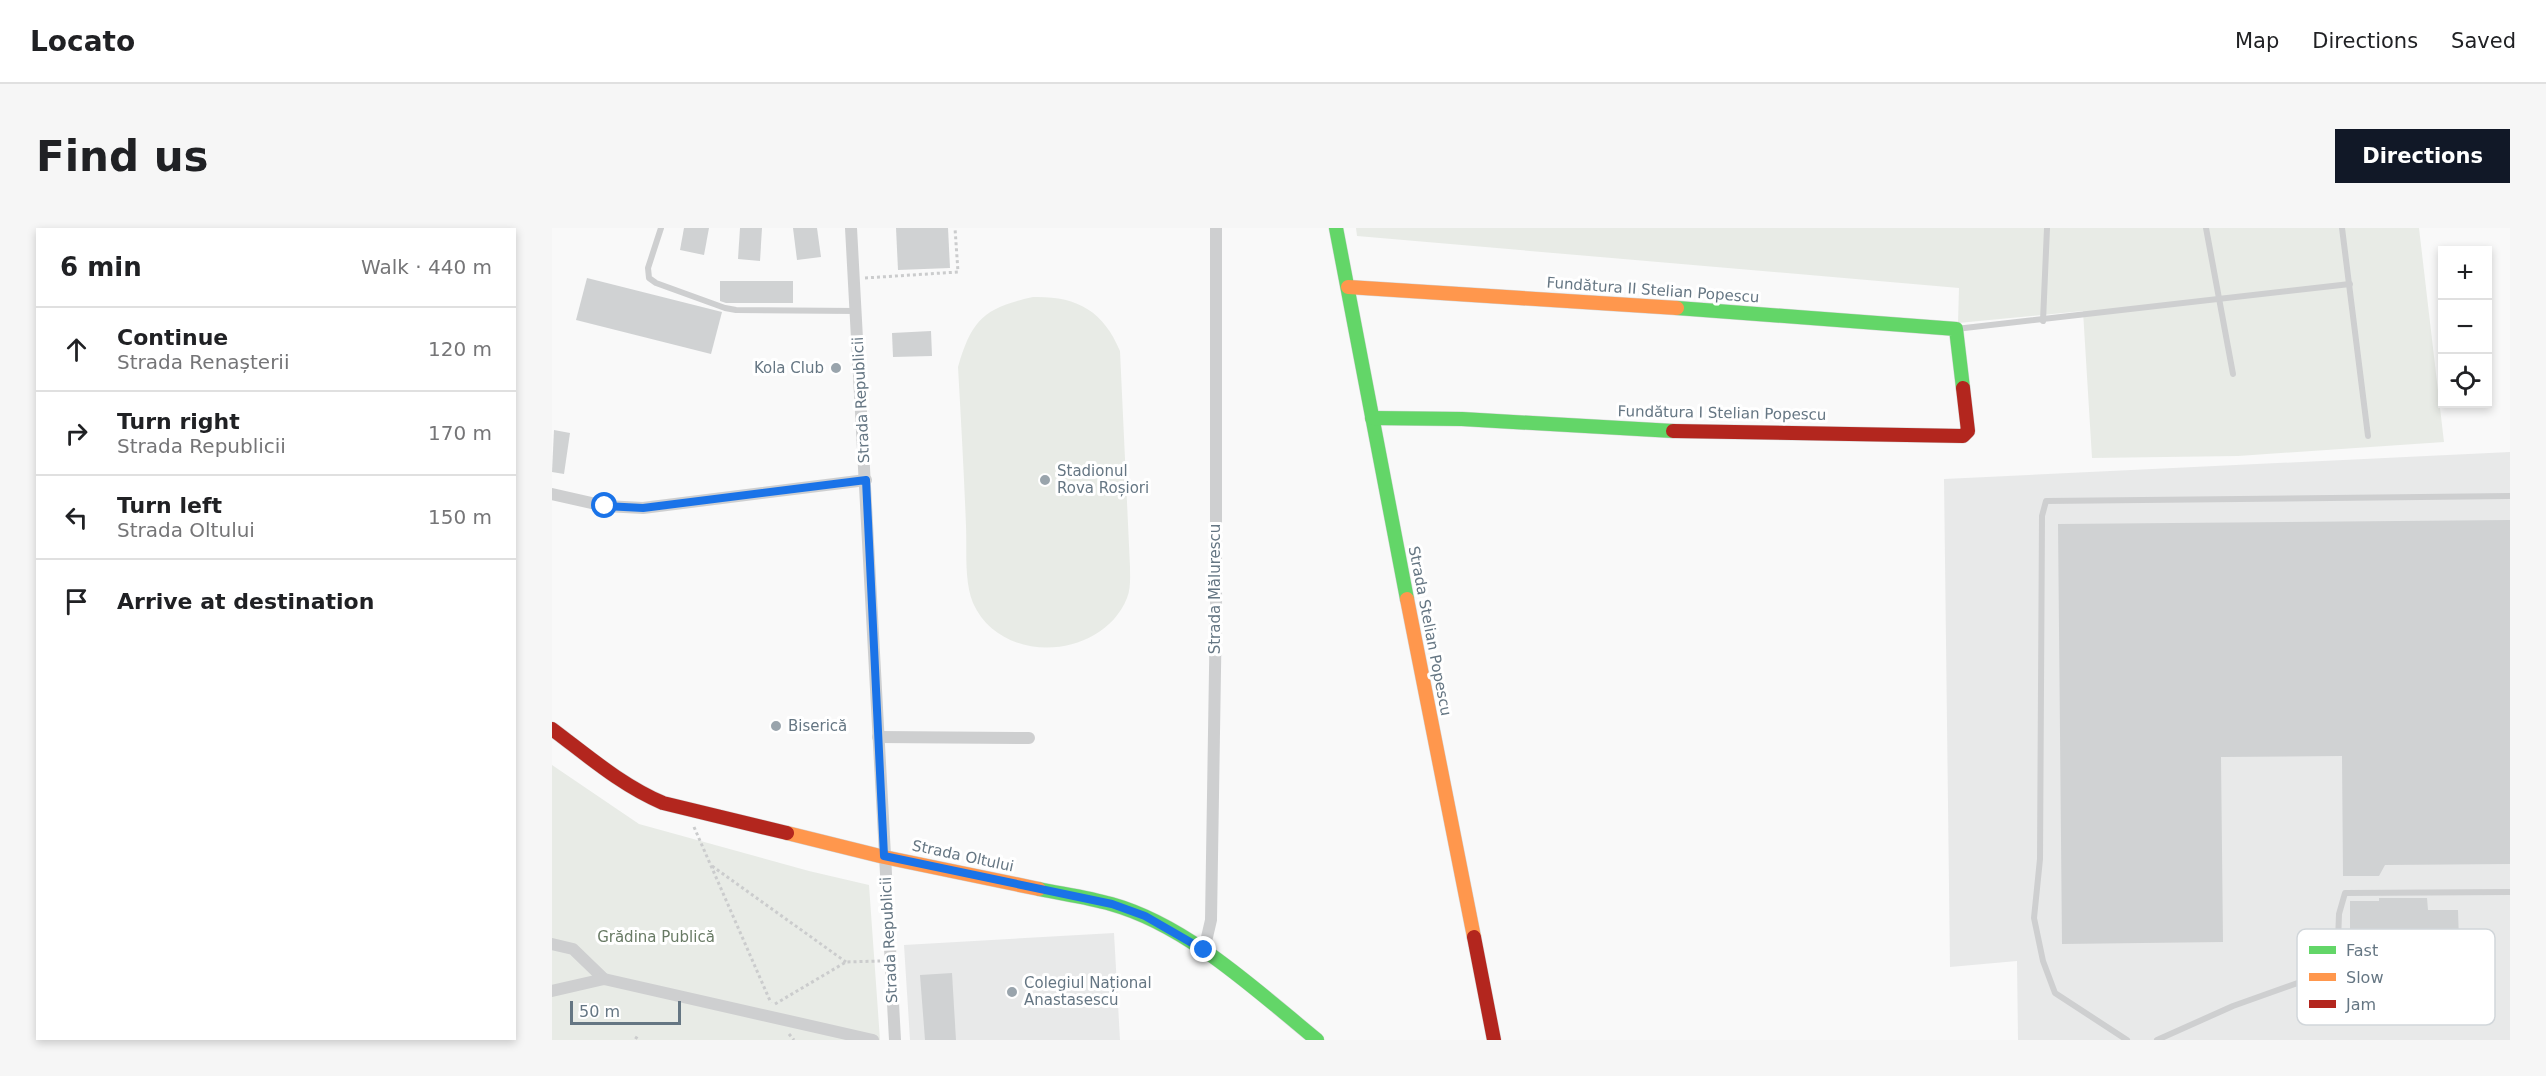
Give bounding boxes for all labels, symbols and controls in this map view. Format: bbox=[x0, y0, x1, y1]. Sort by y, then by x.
text: Locato bbox=[30, 25, 135, 58]
text: Map bbox=[2235, 29, 2279, 53]
text: Directions bbox=[2312, 29, 2418, 53]
text: Saved bbox=[2451, 29, 2516, 53]
button: Directions bbox=[2335, 129, 2510, 183]
text: Find us bbox=[36, 132, 209, 181]
map controls bbox=[2438, 246, 2492, 408]
button: + bbox=[2438, 246, 2492, 300]
text: 6 min bbox=[60, 252, 142, 282]
text: Walk · 440 m bbox=[361, 255, 492, 279]
street label: Fundătura II Stelian Popescu bbox=[1546, 274, 1760, 306]
button: − bbox=[2438, 300, 2492, 354]
text: Continue bbox=[117, 325, 228, 350]
icon: ahead bbox=[60, 333, 93, 366]
street label: Strada Republicii bbox=[849, 336, 873, 464]
text: 120 m bbox=[428, 337, 492, 361]
text: Strada Renașterii bbox=[117, 350, 289, 374]
button: locate bbox=[2438, 354, 2492, 408]
place label: Kola Club bbox=[754, 359, 824, 377]
marker: Kola Club bbox=[829, 361, 843, 375]
street label: Fundătura I Stelian Popescu bbox=[1618, 402, 1826, 424]
text: Turn right bbox=[117, 409, 240, 434]
icon: right bbox=[60, 417, 93, 450]
text: 170 m bbox=[428, 421, 492, 445]
text: Strada Republicii bbox=[117, 434, 286, 458]
place label: Stadionul Rova Roșiori bbox=[1057, 462, 1149, 497]
marker: Stadionul Rova Roșiori bbox=[1038, 473, 1052, 487]
route start bbox=[591, 492, 617, 518]
text: Turn left bbox=[117, 493, 222, 518]
icon: left bbox=[60, 501, 93, 534]
text: 150 m bbox=[428, 505, 492, 529]
text: Strada Oltului bbox=[117, 518, 255, 542]
street label: Strada Mălurescu bbox=[1206, 524, 1224, 654]
street label: Strada Stelian Popescu bbox=[1405, 545, 1455, 717]
icon: arrive bbox=[60, 585, 93, 618]
text: Arrive at destination bbox=[117, 589, 374, 614]
place label: Biserică bbox=[788, 717, 847, 735]
marker: Biserică bbox=[769, 719, 783, 733]
street label: Strada Oltului bbox=[911, 836, 1015, 876]
street label: Strada Republicii bbox=[877, 876, 901, 1004]
park label: Grădina Publică bbox=[597, 928, 715, 946]
legend bbox=[2297, 929, 2495, 1025]
route end bbox=[1190, 936, 1216, 962]
text: Fast bbox=[2346, 941, 2378, 960]
text: Slow bbox=[2346, 968, 2383, 987]
place label: Colegiul Național Anastasescu bbox=[1024, 974, 1152, 1009]
marker: Colegiul Național Anastasescu bbox=[1005, 985, 1019, 999]
text: Jam bbox=[2345, 995, 2376, 1014]
scale bar bbox=[570, 998, 681, 1026]
text: 50 m bbox=[579, 1002, 620, 1021]

